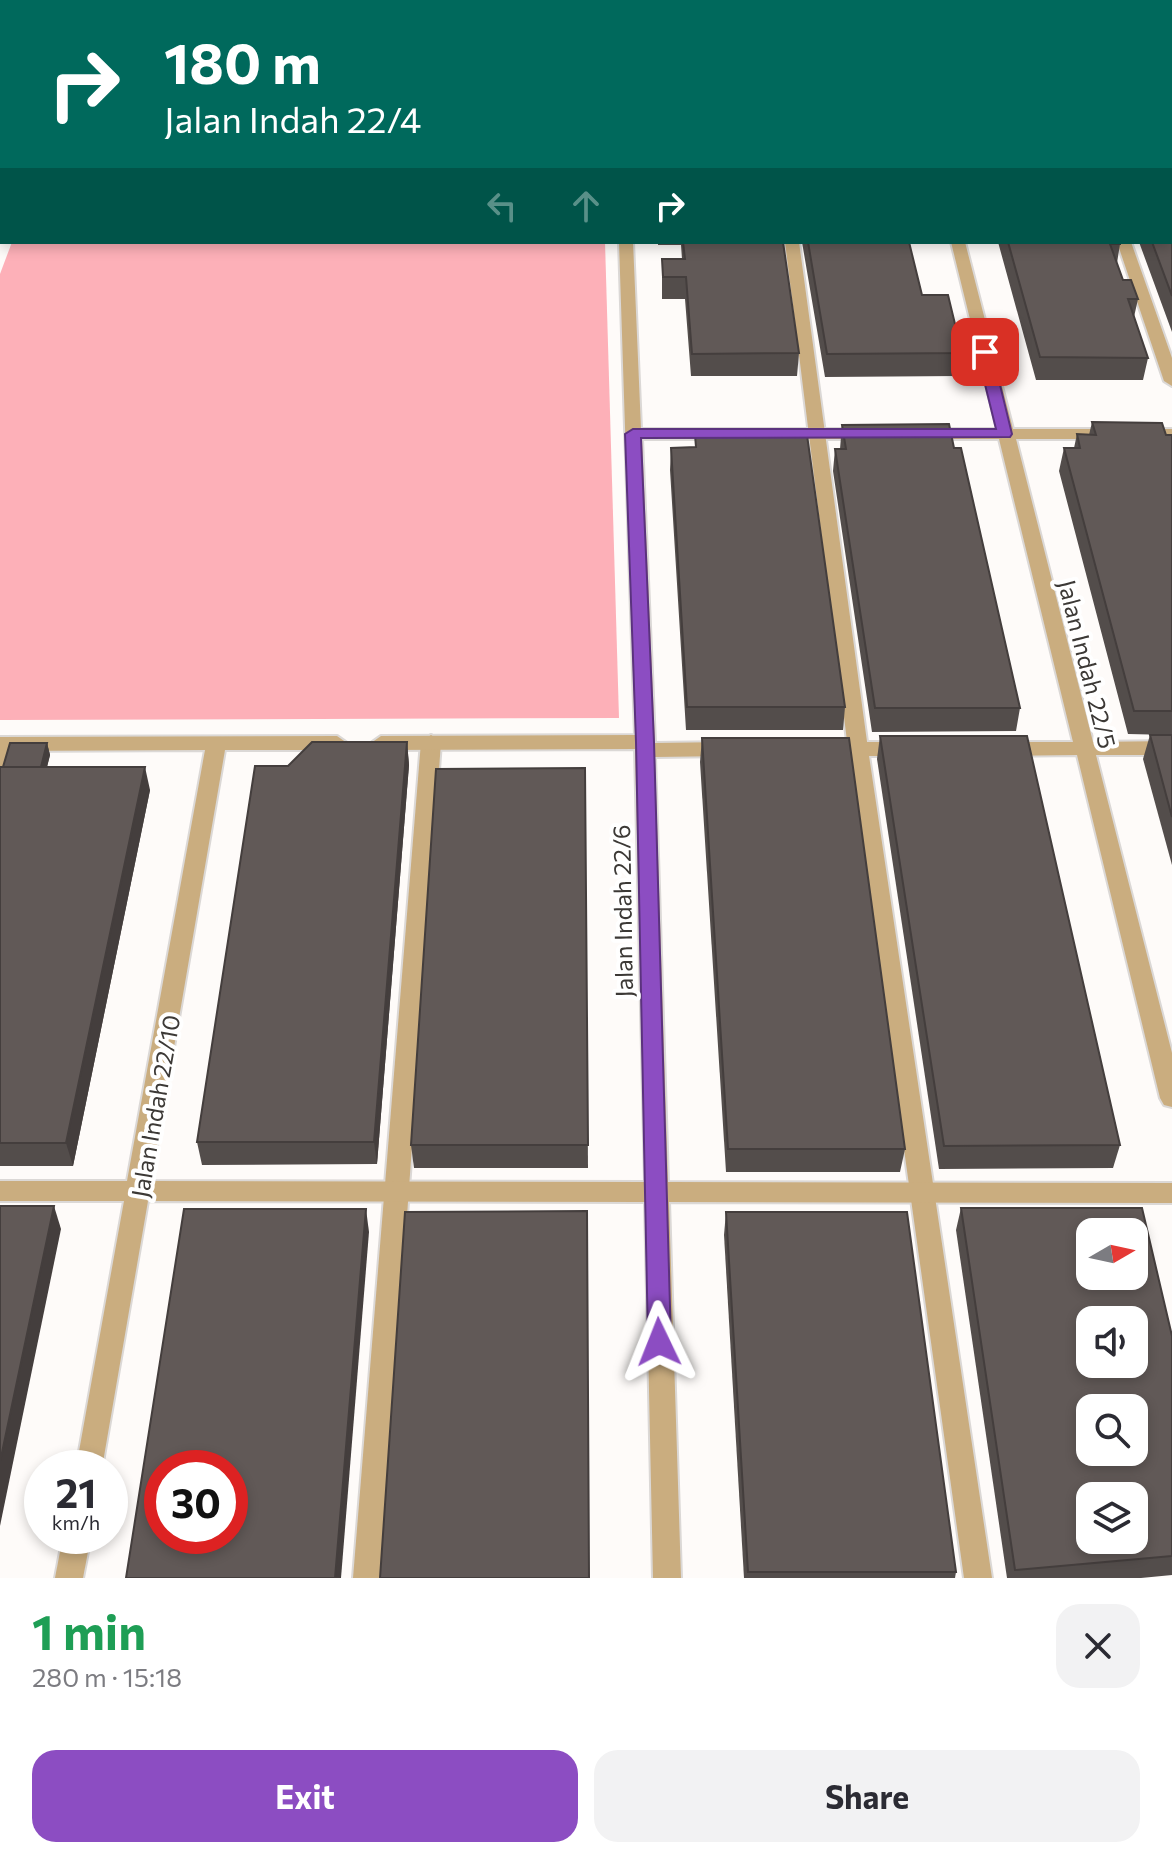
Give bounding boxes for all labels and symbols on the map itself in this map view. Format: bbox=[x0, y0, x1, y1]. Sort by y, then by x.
pin bbox=[951, 318, 1019, 386]
street label: Jalan Indah 22/5 bbox=[1053, 577, 1123, 751]
street label: Jalan Indah 22/6 bbox=[606, 824, 638, 998]
street label: Jalan Indah 22/10 bbox=[125, 1012, 185, 1200]
north arrow bbox=[1076, 1218, 1148, 1290]
position arrow bbox=[617, 1300, 701, 1384]
speed limit sign: 30 bbox=[144, 1450, 248, 1554]

